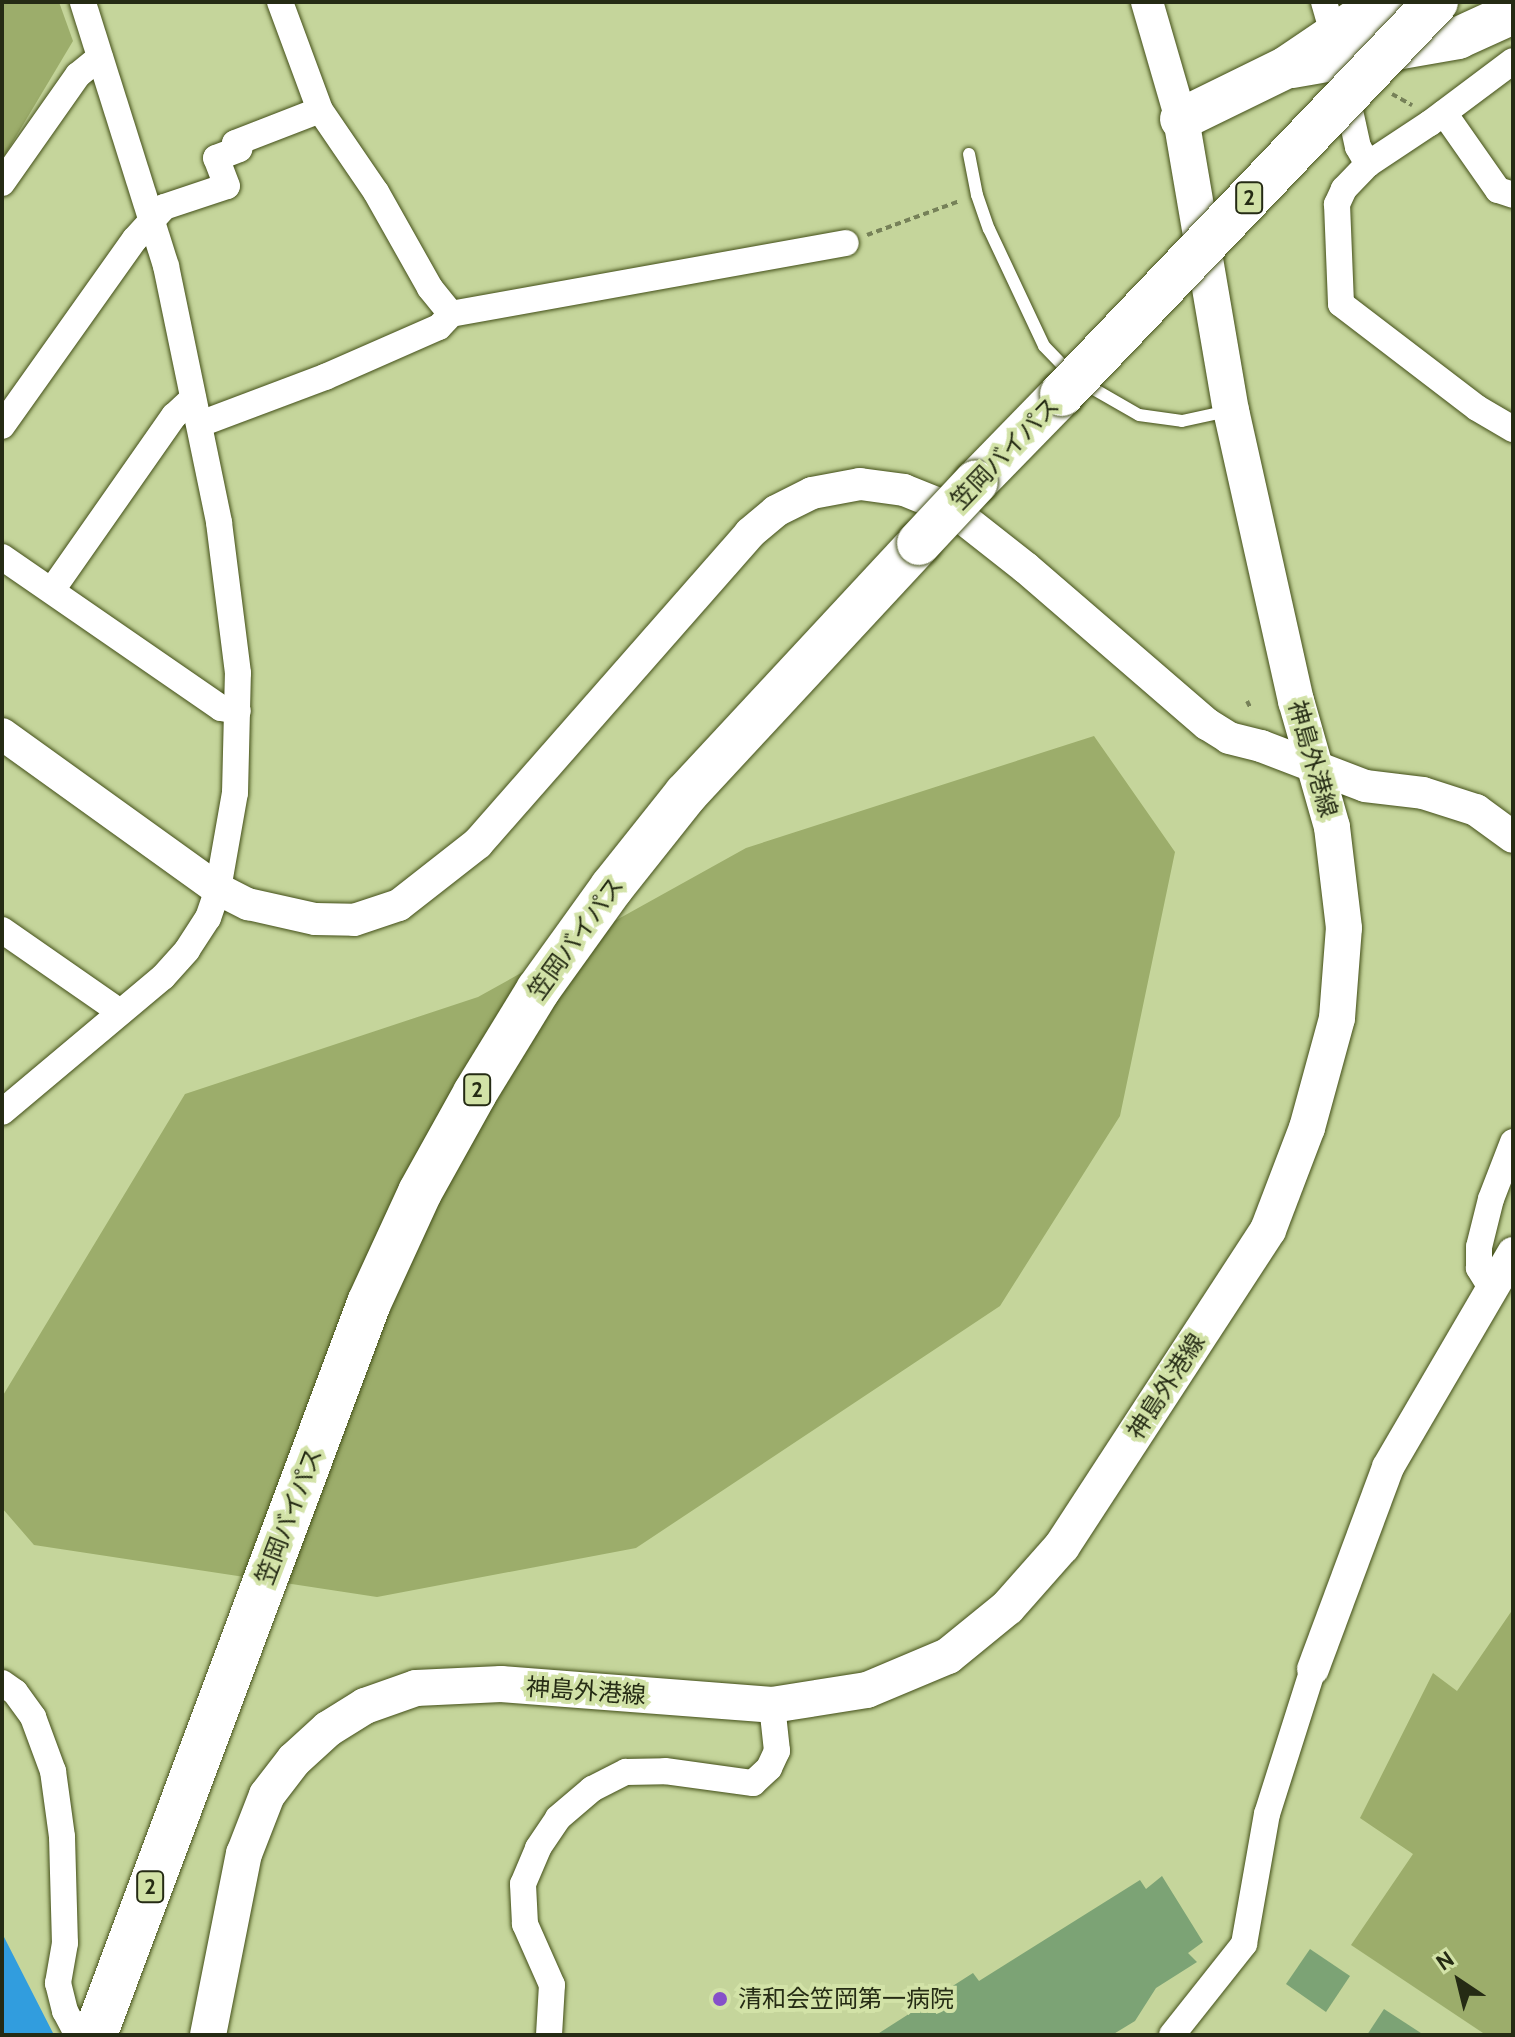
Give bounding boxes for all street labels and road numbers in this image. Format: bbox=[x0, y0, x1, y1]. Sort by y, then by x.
road number: 2 bbox=[1235, 180, 1263, 216]
street label: 笠岡バイパス bbox=[945, 391, 1065, 515]
street label: 神島外港線 bbox=[1283, 697, 1343, 821]
street label: 笠岡バイパス bbox=[522, 871, 630, 1005]
road number: 2 bbox=[463, 1072, 491, 1108]
street label: 神島外港線 bbox=[1121, 1328, 1211, 1444]
street label: 笠岡バイパス bbox=[250, 1444, 328, 1588]
street label: 神島外港線 bbox=[525, 1672, 647, 1710]
road number: 2 bbox=[136, 1869, 164, 1905]

